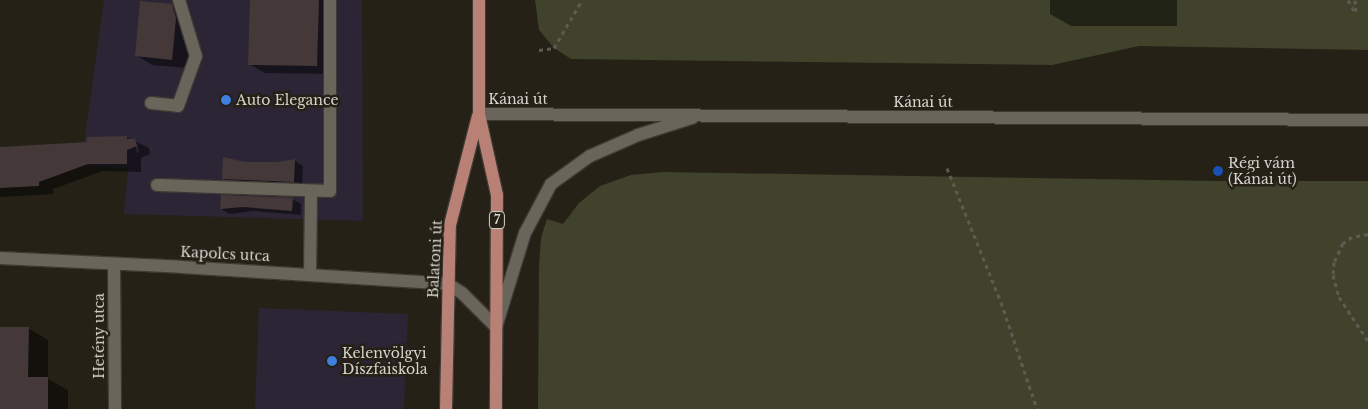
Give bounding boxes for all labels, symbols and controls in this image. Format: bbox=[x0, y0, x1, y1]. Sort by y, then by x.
street label: Kánai út bbox=[488, 91, 548, 107]
place label: Auto Elegance bbox=[236, 92, 339, 108]
marker: Auto Elegance bbox=[220, 94, 232, 106]
street label: Kánai út bbox=[893, 94, 953, 110]
place label: Régi vám (Kánai út) bbox=[1228, 155, 1297, 188]
marker: Régi vám (Kánai út) bbox=[1212, 165, 1224, 177]
road number: 7 bbox=[488, 210, 506, 230]
street label: Balatoni út bbox=[425, 219, 445, 299]
street label: Kapolcs utca bbox=[180, 243, 270, 265]
street label: Hetény utca bbox=[91, 293, 107, 379]
place label: Kelenvölgyi Díszfaiskola bbox=[342, 345, 428, 378]
marker: Kelenvölgyi Díszfaiskola bbox=[326, 355, 338, 367]

